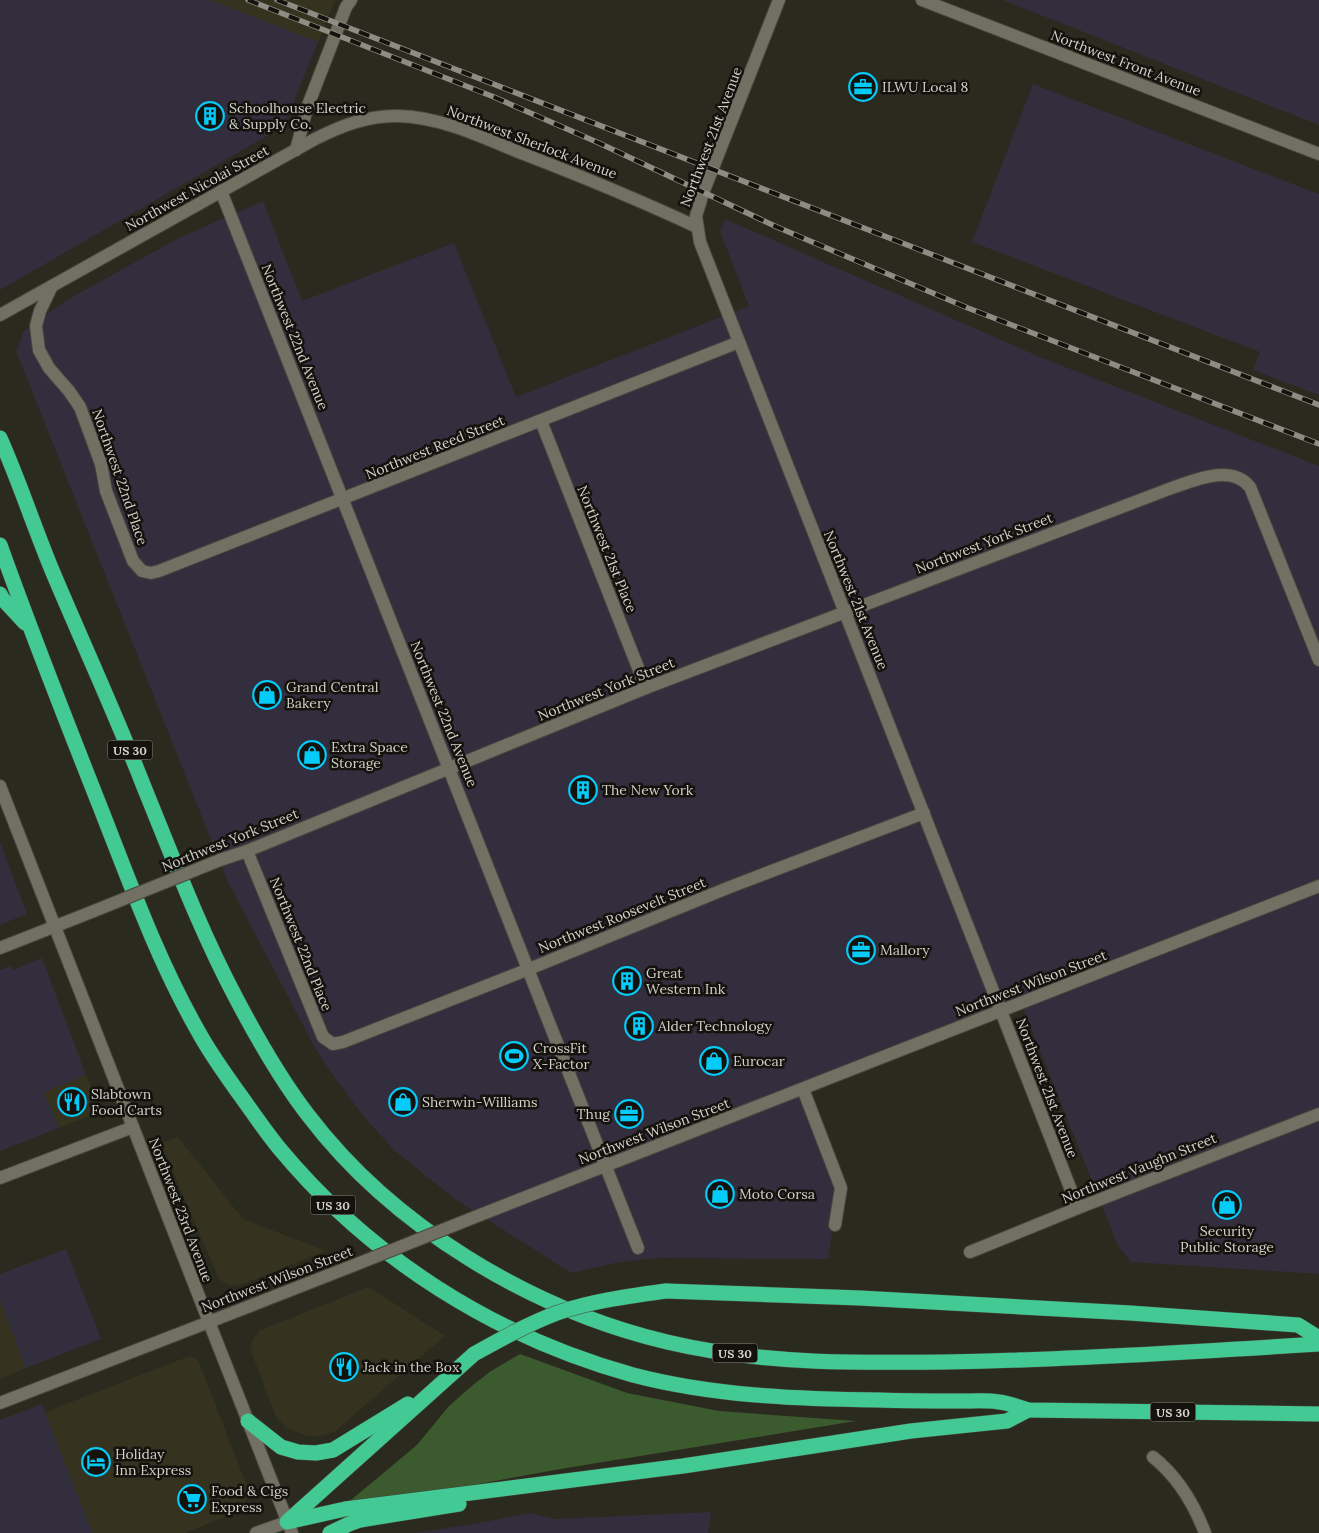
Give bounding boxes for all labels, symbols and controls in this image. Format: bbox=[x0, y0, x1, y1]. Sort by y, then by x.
street label: Northwest Front Avenue bbox=[1048, 26, 1204, 100]
street label: Northwest 21st Avenue bbox=[676, 64, 746, 210]
office icon: ILWU Local 8 bbox=[848, 72, 878, 102]
place label: ILWU Local 8 bbox=[882, 78, 969, 96]
place label: Schoolhouse Electric & Supply Co. bbox=[229, 99, 366, 133]
building icon: Schoolhouse Electric & Supply Co. bbox=[195, 101, 225, 131]
street label: Northwest Sherlock Avenue bbox=[444, 101, 620, 183]
street label: Northwest Nicolai Street bbox=[122, 141, 272, 235]
street label: Northwest 22nd Avenue bbox=[257, 261, 333, 413]
street label: Northwest 22nd Place bbox=[88, 407, 152, 548]
street label: Northwest Reed Street bbox=[363, 411, 508, 483]
street label: Northwest 21st Place bbox=[573, 483, 641, 616]
street label: Northwest York Street bbox=[913, 508, 1056, 578]
street label: Northwest 21st Avenue bbox=[820, 528, 892, 673]
street label: Northwest 22nd Avenue bbox=[406, 638, 482, 790]
street label: Northwest York Street bbox=[535, 653, 678, 725]
place label: Grand Central Bakery bbox=[286, 678, 379, 712]
shop icon: Grand Central Bakery bbox=[252, 680, 282, 710]
place label: Extra Space Storage bbox=[331, 738, 408, 772]
road number: US 30 bbox=[108, 740, 152, 760]
shop icon: Extra Space Storage bbox=[297, 740, 327, 770]
building icon: The New York bbox=[568, 775, 598, 805]
place label: The New York bbox=[602, 781, 694, 799]
street label: Northwest York Street bbox=[159, 804, 302, 876]
street label: Northwest Roosevelt Street bbox=[536, 873, 709, 957]
street label: Northwest 22nd Place bbox=[266, 874, 336, 1014]
office icon: Mallory bbox=[846, 935, 876, 965]
place label: Mallory bbox=[880, 941, 930, 959]
street label: Northwest Wilson Street bbox=[953, 946, 1110, 1020]
place label: Great Western Ink bbox=[646, 964, 726, 998]
building icon: Great Western Ink bbox=[612, 966, 642, 996]
building icon: Alder Technology bbox=[624, 1011, 654, 1041]
street label: Northwest 21st Avenue bbox=[1012, 1015, 1082, 1161]
place label: Alder Technology bbox=[657, 1017, 773, 1035]
place label: CrossFit X-Factor bbox=[533, 1039, 590, 1073]
sports icon: CrossFit X-Factor bbox=[499, 1041, 529, 1071]
shop icon: Eurocar bbox=[699, 1046, 729, 1076]
place label: Eurocar bbox=[733, 1052, 785, 1070]
place label: Slabtown Food Carts bbox=[91, 1085, 162, 1119]
restaurant icon: Slabtown Food Carts bbox=[57, 1087, 87, 1117]
shop icon: Sherwin-Williams bbox=[388, 1087, 418, 1117]
place label: Sherwin-Williams bbox=[422, 1093, 538, 1111]
street label: Northwest Wilson Street bbox=[576, 1094, 733, 1168]
office icon: Thug bbox=[614, 1099, 644, 1129]
place label: Thug bbox=[577, 1105, 610, 1123]
street label: Northwest Vaughn Street bbox=[1059, 1128, 1220, 1207]
street label: Northwest 23rd Avenue bbox=[145, 1135, 217, 1285]
shop icon: Moto Corsa bbox=[705, 1179, 735, 1209]
place label: Moto Corsa bbox=[739, 1185, 815, 1203]
shop icon: Security Public Storage bbox=[1212, 1190, 1242, 1220]
road number: US 30 bbox=[310, 1196, 356, 1214]
place label: Security Public Storage bbox=[1180, 1222, 1274, 1256]
street label: Northwest Wilson Street bbox=[199, 1242, 356, 1316]
road number: US 30 bbox=[712, 1344, 758, 1362]
restaurant icon: Jack in the Box bbox=[329, 1352, 359, 1382]
place label: Jack in the Box bbox=[362, 1358, 460, 1376]
road number: US 30 bbox=[1150, 1402, 1196, 1421]
place label: Holiday Inn Express bbox=[115, 1445, 191, 1479]
hotel icon: Holiday Inn Express bbox=[81, 1447, 111, 1477]
place label: Food & Cigs Express bbox=[211, 1482, 288, 1516]
supermarket icon: Food & Cigs Express bbox=[177, 1484, 207, 1514]

